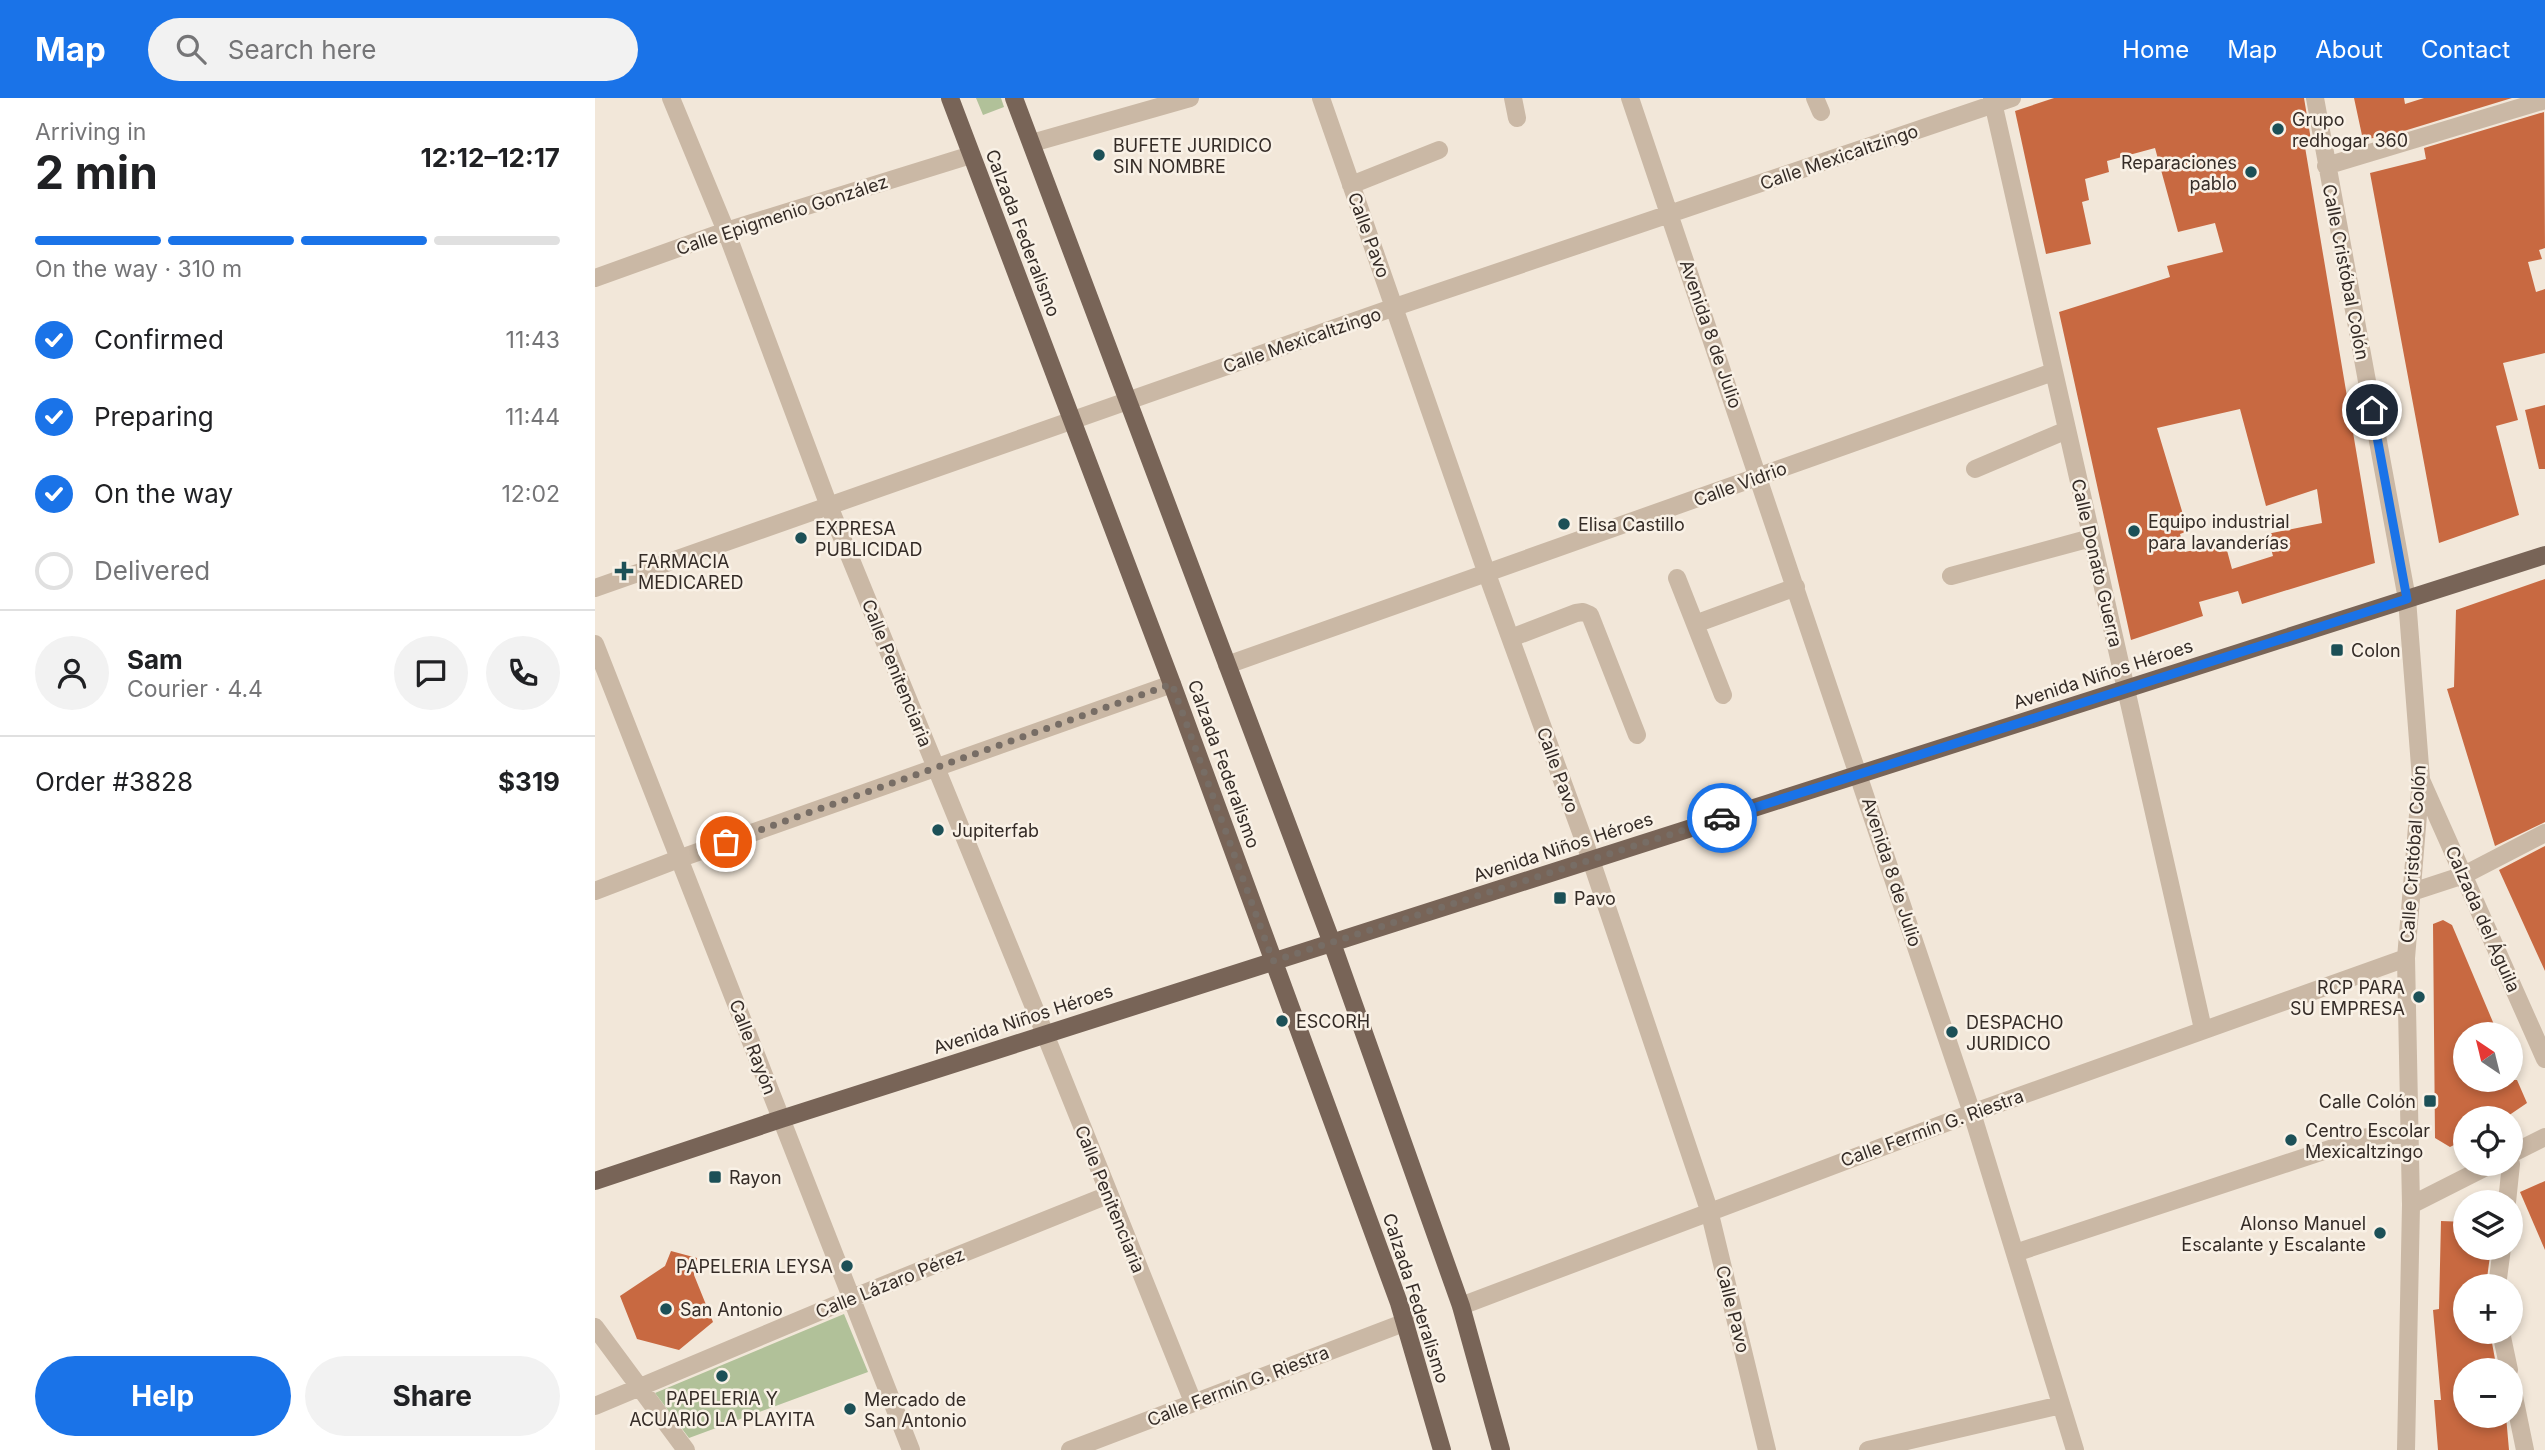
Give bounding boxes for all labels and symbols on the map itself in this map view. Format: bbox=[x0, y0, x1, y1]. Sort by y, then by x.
place label: Grupo redhogar 360 bbox=[2292, 109, 2408, 151]
street label: Calle Mexicaltzingo bbox=[1757, 120, 1921, 194]
marker: Grupo redhogar 360 bbox=[2270, 121, 2286, 137]
place label: BUFETE JURIDICO SIN NOMBRE bbox=[1113, 135, 1272, 177]
street label: Calzada Federalismo bbox=[981, 146, 1065, 320]
marker: BUFETE JURIDICO SIN NOMBRE bbox=[1091, 147, 1107, 163]
place label: Reparaciones pablo bbox=[2121, 152, 2237, 194]
marker: Reparaciones pablo bbox=[2243, 164, 2259, 180]
street label: Calle Epigmenio González bbox=[674, 171, 890, 259]
street label: Calle Cristóbal Colón bbox=[2319, 182, 2373, 362]
street label: Calle Pavo bbox=[1344, 189, 1394, 281]
street label: Avenida 8 de Julio bbox=[1676, 257, 1746, 411]
street label: Calle Mexicaltzingo bbox=[1220, 303, 1384, 377]
pin bbox=[2342, 380, 2402, 440]
street label: Calle Vidrio bbox=[1691, 457, 1789, 511]
street label: Calle Donato Guerra bbox=[2067, 477, 2127, 649]
place label: Equipo industrial para lavanderías bbox=[2148, 511, 2290, 553]
place label: Elisa Castillo bbox=[1578, 514, 1685, 535]
marker: Elisa Castillo bbox=[1556, 516, 1572, 532]
place label: EXPRESA PUBLICIDAD bbox=[815, 518, 922, 560]
marker: Equipo industrial para lavanderías bbox=[2126, 523, 2142, 539]
marker: EXPRESA PUBLICIDAD bbox=[793, 530, 809, 546]
place label: FARMACIA MEDICARED bbox=[638, 551, 744, 593]
marker: FARMACIA MEDICARED bbox=[616, 563, 632, 579]
street label: Calle Penitenciaria bbox=[858, 596, 936, 750]
street label: Avenida Niños Héroes bbox=[2010, 635, 2196, 713]
place label: Colon bbox=[2351, 640, 2401, 661]
marker: Colon bbox=[2329, 642, 2345, 658]
street label: Calzada Federalismo bbox=[1184, 677, 1264, 851]
street label: Calle Pavo bbox=[1533, 724, 1583, 816]
street label: Calle Cristóbal Colón bbox=[2396, 764, 2430, 944]
courier bbox=[1687, 783, 1757, 853]
street label: Avenida 8 de Julio bbox=[1858, 795, 1926, 949]
street label: Avenida Niños Héroes bbox=[1470, 808, 1656, 886]
pin bbox=[696, 812, 756, 872]
place label: Jupiterfab bbox=[952, 820, 1039, 841]
marker: Jupiterfab bbox=[930, 822, 946, 838]
street label: Calzada del Águila bbox=[2441, 842, 2526, 995]
place label: Pavo bbox=[1574, 888, 1616, 909]
marker: Pavo bbox=[1552, 890, 1568, 906]
place label: RCP PARA SU EMPRESA bbox=[2290, 977, 2405, 1019]
street label: Avenida Niños Héroes bbox=[930, 980, 1116, 1058]
marker: RCP PARA SU EMPRESA bbox=[2411, 989, 2427, 1005]
street label: Calle Rayón bbox=[725, 997, 781, 1097]
place label: ESCORH bbox=[1296, 1011, 1370, 1032]
place label: DESPACHO JURIDICO bbox=[1966, 1012, 2064, 1054]
marker: ESCORH bbox=[1274, 1013, 1290, 1029]
north arrow bbox=[2453, 1022, 2523, 1092]
marker: DESPACHO JURIDICO bbox=[1944, 1024, 1960, 1040]
street label: Calle Fermín G. Riestra bbox=[1838, 1085, 2026, 1171]
place label: Calle Colón bbox=[2319, 1091, 2416, 1112]
marker: Calle Colón bbox=[2422, 1093, 2438, 1109]
place label: Centro Escolar Mexicaltzingo bbox=[2305, 1120, 2430, 1162]
street label: Calle Penitenciaria bbox=[1071, 1122, 1149, 1276]
marker: Centro Escolar Mexicaltzingo bbox=[2283, 1132, 2299, 1148]
place label: Rayon bbox=[729, 1167, 782, 1188]
marker: Rayon bbox=[707, 1169, 723, 1185]
street label: Calzada Federalismo bbox=[1379, 1210, 1453, 1386]
place label: Alonso Manuel Escalante y Escalante bbox=[2181, 1213, 2366, 1255]
marker: Alonso Manuel Escalante y Escalante bbox=[2372, 1225, 2388, 1241]
street label: Calle Lázaro Pérez bbox=[812, 1244, 968, 1322]
place label: PAPELERIA LEYSA bbox=[676, 1256, 833, 1277]
marker: PAPELERIA LEYSA bbox=[839, 1258, 855, 1274]
street label: Calle Pavo bbox=[1712, 1263, 1754, 1355]
place label: San Antonio bbox=[680, 1299, 783, 1320]
marker: San Antonio bbox=[658, 1301, 674, 1317]
street label: Calle Fermín G. Riestra bbox=[1144, 1342, 1332, 1430]
marker: PAPELERIA Y ACUARIO LA PLAYITA bbox=[714, 1368, 730, 1384]
place label: PAPELERIA Y ACUARIO LA PLAYITA bbox=[629, 1388, 815, 1430]
place label: Mercado de San Antonio bbox=[864, 1389, 967, 1431]
marker: Mercado de San Antonio bbox=[842, 1401, 858, 1417]

